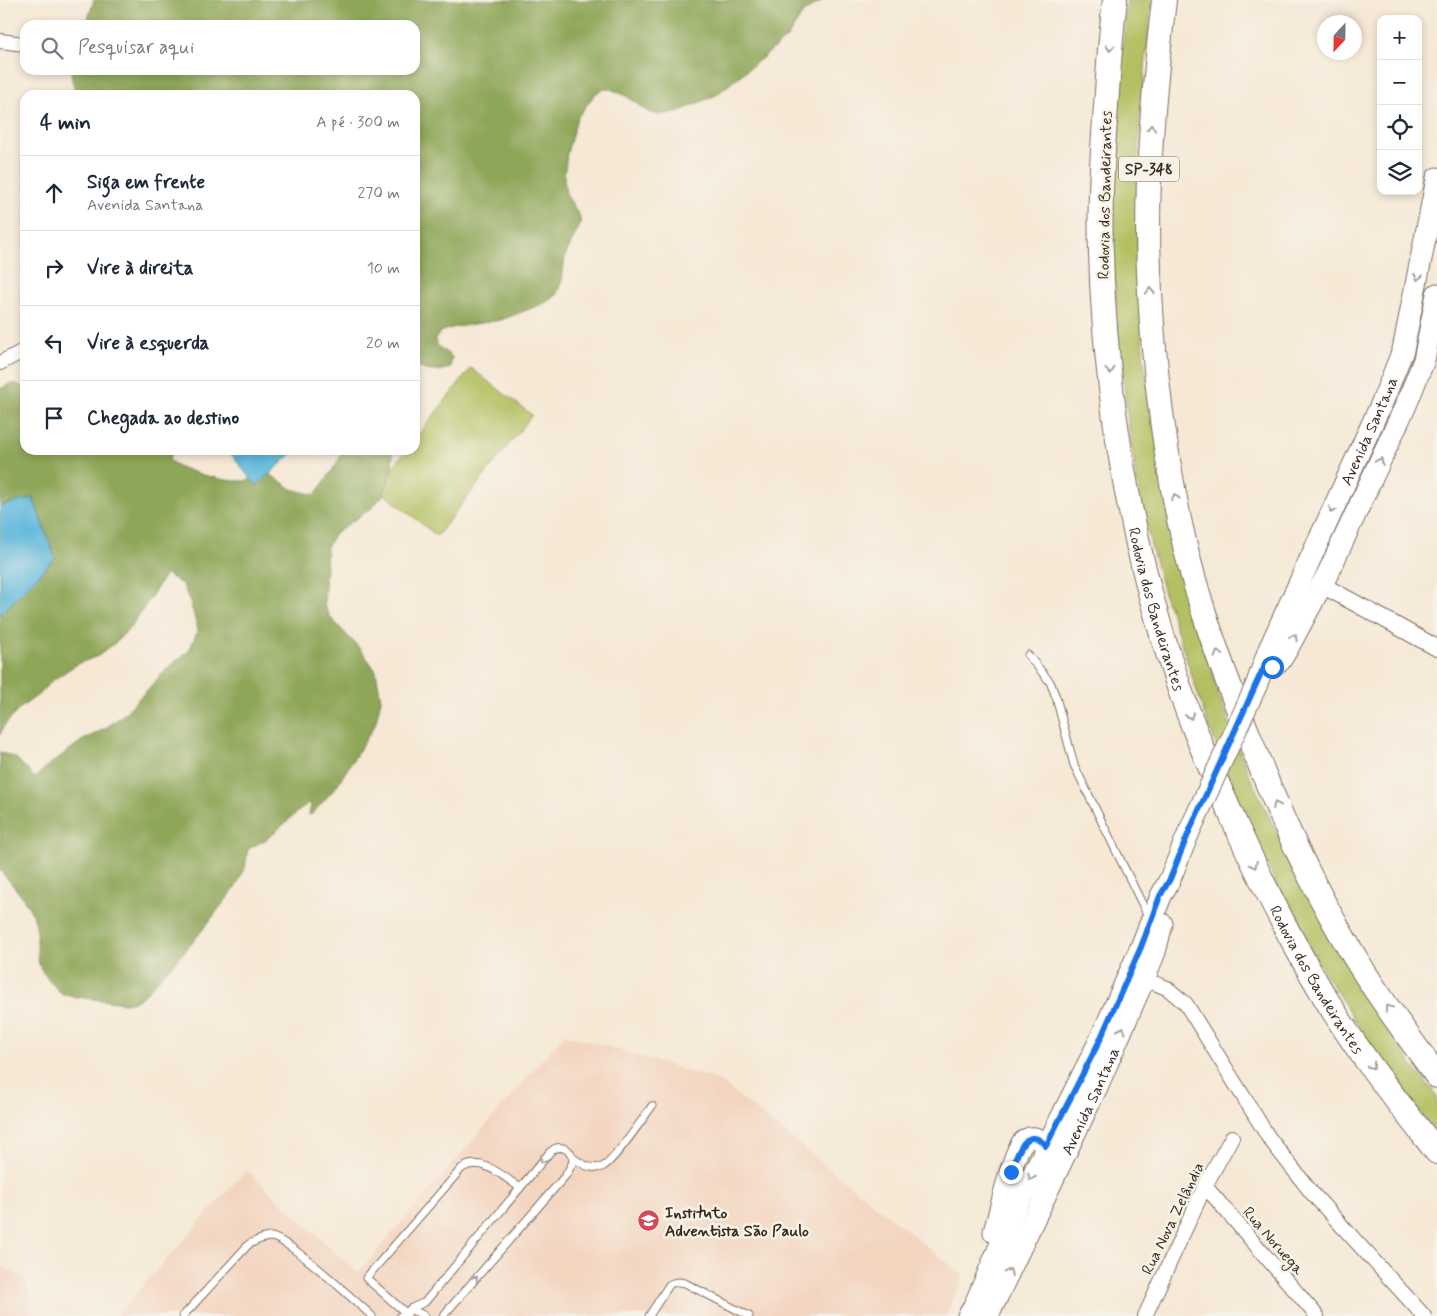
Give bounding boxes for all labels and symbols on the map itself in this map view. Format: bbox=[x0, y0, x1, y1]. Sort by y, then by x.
north arrow bbox=[1317, 15, 1362, 60]
one-way arrow bbox=[1105, 45, 1116, 53]
street label: Rodovia dos Bandeirantes bbox=[1094, 110, 1117, 280]
one-way arrow bbox=[1146, 124, 1157, 132]
road number: SP-348 bbox=[1119, 156, 1179, 182]
one-way arrow bbox=[1413, 273, 1423, 281]
one-way arrow bbox=[1144, 286, 1155, 294]
one-way arrow bbox=[1104, 368, 1115, 376]
street label: Avenida Santana bbox=[1336, 374, 1403, 489]
one-way arrow bbox=[1374, 457, 1384, 466]
one-way arrow bbox=[1171, 492, 1181, 501]
one-way arrow bbox=[1328, 505, 1338, 514]
street label: Rodovia dos Bandeirantes bbox=[1123, 526, 1189, 694]
one-way arrow bbox=[1288, 633, 1298, 642]
one-way arrow bbox=[1213, 650, 1223, 658]
route start bbox=[1261, 656, 1284, 679]
one-way arrow bbox=[1184, 712, 1194, 720]
one-way arrow bbox=[1272, 801, 1283, 810]
one-way arrow bbox=[1248, 860, 1258, 869]
street label: Rodovia dos Bandeirantes bbox=[1264, 902, 1368, 1059]
one-way arrow bbox=[1385, 1005, 1394, 1014]
one-way arrow bbox=[1116, 1026, 1126, 1034]
street label: Avenida Santana bbox=[1057, 1044, 1125, 1159]
one-way arrow bbox=[1366, 1060, 1375, 1069]
one-way arrow bbox=[540, 1154, 548, 1163]
street label: Rua Nova Zelândia bbox=[1137, 1159, 1210, 1278]
route end bbox=[1000, 1161, 1023, 1184]
one-way arrow bbox=[1027, 1172, 1038, 1181]
street label: Rua Noruega bbox=[1237, 1202, 1309, 1281]
place label: Instituto Adventista São Paulo bbox=[665, 1203, 809, 1242]
school or university icon: Instituto Adventista São Paulo bbox=[637, 1209, 661, 1233]
one-way arrow bbox=[1003, 1268, 1013, 1277]
one-way arrow bbox=[470, 1276, 479, 1285]

